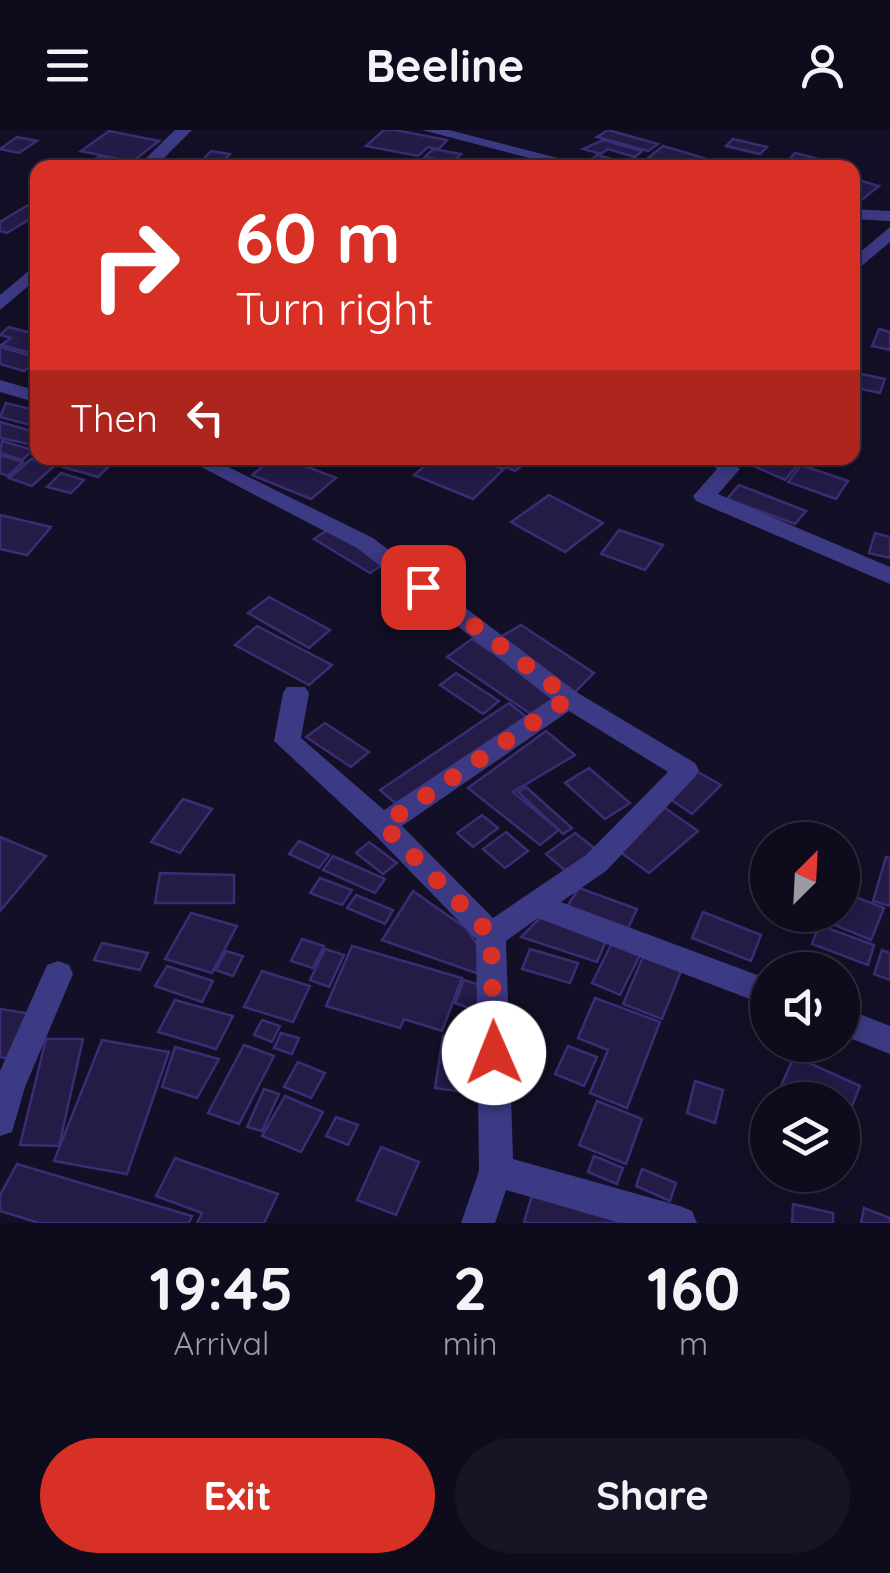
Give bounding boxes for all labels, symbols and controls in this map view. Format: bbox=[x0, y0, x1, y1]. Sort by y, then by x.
text: Beeline bbox=[366, 37, 524, 93]
icon: menu bbox=[40, 38, 95, 93]
icon: person bbox=[795, 38, 850, 93]
text: 60 m bbox=[235, 193, 401, 281]
icon: right bbox=[70, 200, 200, 330]
text: Turn right bbox=[235, 280, 434, 336]
icon: left bbox=[178, 390, 233, 445]
text: Then bbox=[70, 394, 158, 442]
pin bbox=[381, 545, 466, 630]
icon: arrive bbox=[396, 560, 451, 615]
north arrow bbox=[750, 822, 860, 932]
map controls bbox=[750, 822, 860, 1192]
button: sound bbox=[750, 952, 860, 1062]
position arrow bbox=[442, 1001, 546, 1105]
button: layers bbox=[750, 1082, 860, 1192]
text: 19:45 bbox=[150, 1250, 293, 1325]
text: 2 bbox=[453, 1250, 487, 1325]
text: 160 bbox=[647, 1250, 740, 1325]
text: Arrival bbox=[174, 1323, 269, 1363]
text: min bbox=[443, 1323, 497, 1363]
text: m bbox=[679, 1323, 708, 1363]
button: Exit bbox=[40, 1438, 435, 1553]
button: Share bbox=[455, 1438, 850, 1553]

